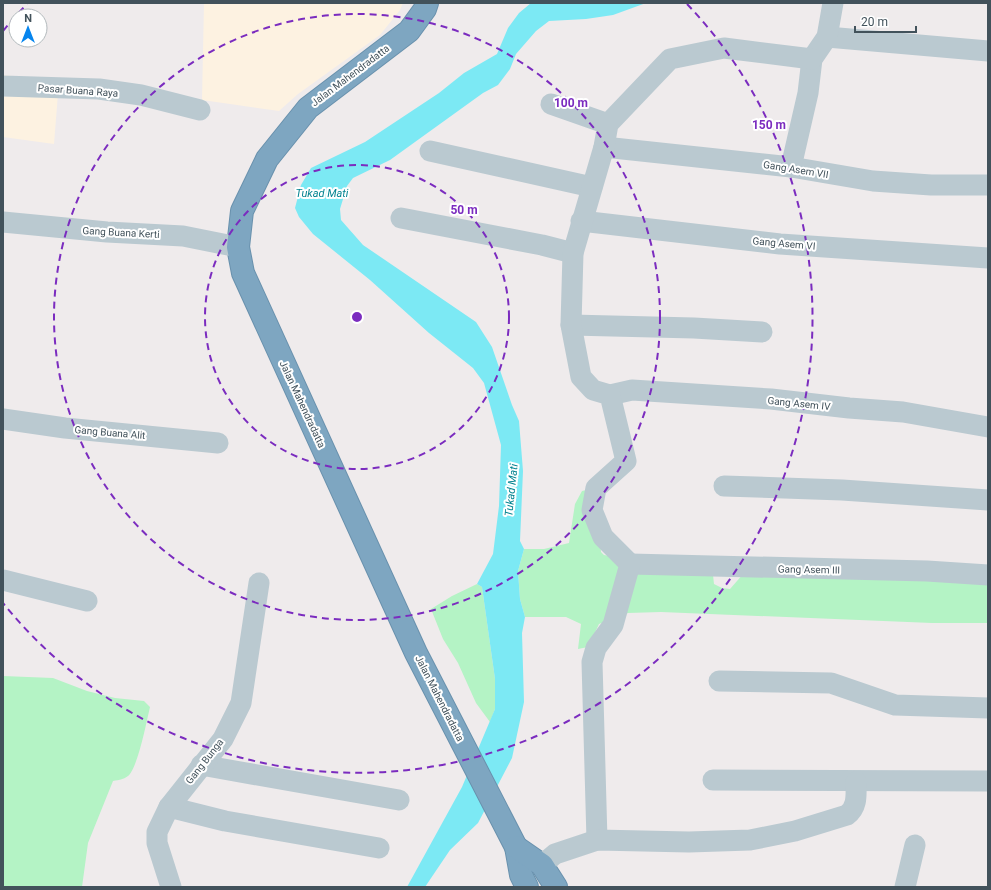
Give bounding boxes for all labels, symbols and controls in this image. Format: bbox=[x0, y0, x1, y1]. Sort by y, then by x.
north arrow bbox=[8, 8, 48, 48]
scale bar bbox=[855, 8, 916, 34]
text: N bbox=[24, 12, 32, 25]
text: 20 m bbox=[861, 15, 888, 29]
street label: Jalan Mahendradatta bbox=[309, 43, 391, 108]
street label: Pasar Buana Raya bbox=[37, 82, 118, 99]
text: 100 m bbox=[554, 96, 588, 110]
text: 150 m bbox=[752, 118, 786, 132]
street label: Gang Asem VII bbox=[763, 159, 829, 180]
water label: Tukad Mati bbox=[296, 187, 349, 200]
text: 50 m bbox=[450, 203, 478, 217]
street label: Gang Buana Kerti bbox=[82, 225, 160, 240]
street label: Gang Asem VI bbox=[752, 235, 816, 252]
centre of rings bbox=[350, 310, 364, 324]
street label: Jalan Mahendradatta bbox=[278, 359, 328, 449]
street label: Gang Asem IV bbox=[767, 395, 832, 412]
street label: Gang Buana Alit bbox=[74, 424, 146, 441]
water label: Tukad Mati bbox=[502, 463, 521, 517]
street label: Gang Asem III bbox=[778, 563, 840, 576]
street label: Jalan Mahendradatta bbox=[413, 654, 466, 743]
street label: Gang Bunga bbox=[183, 737, 225, 786]

